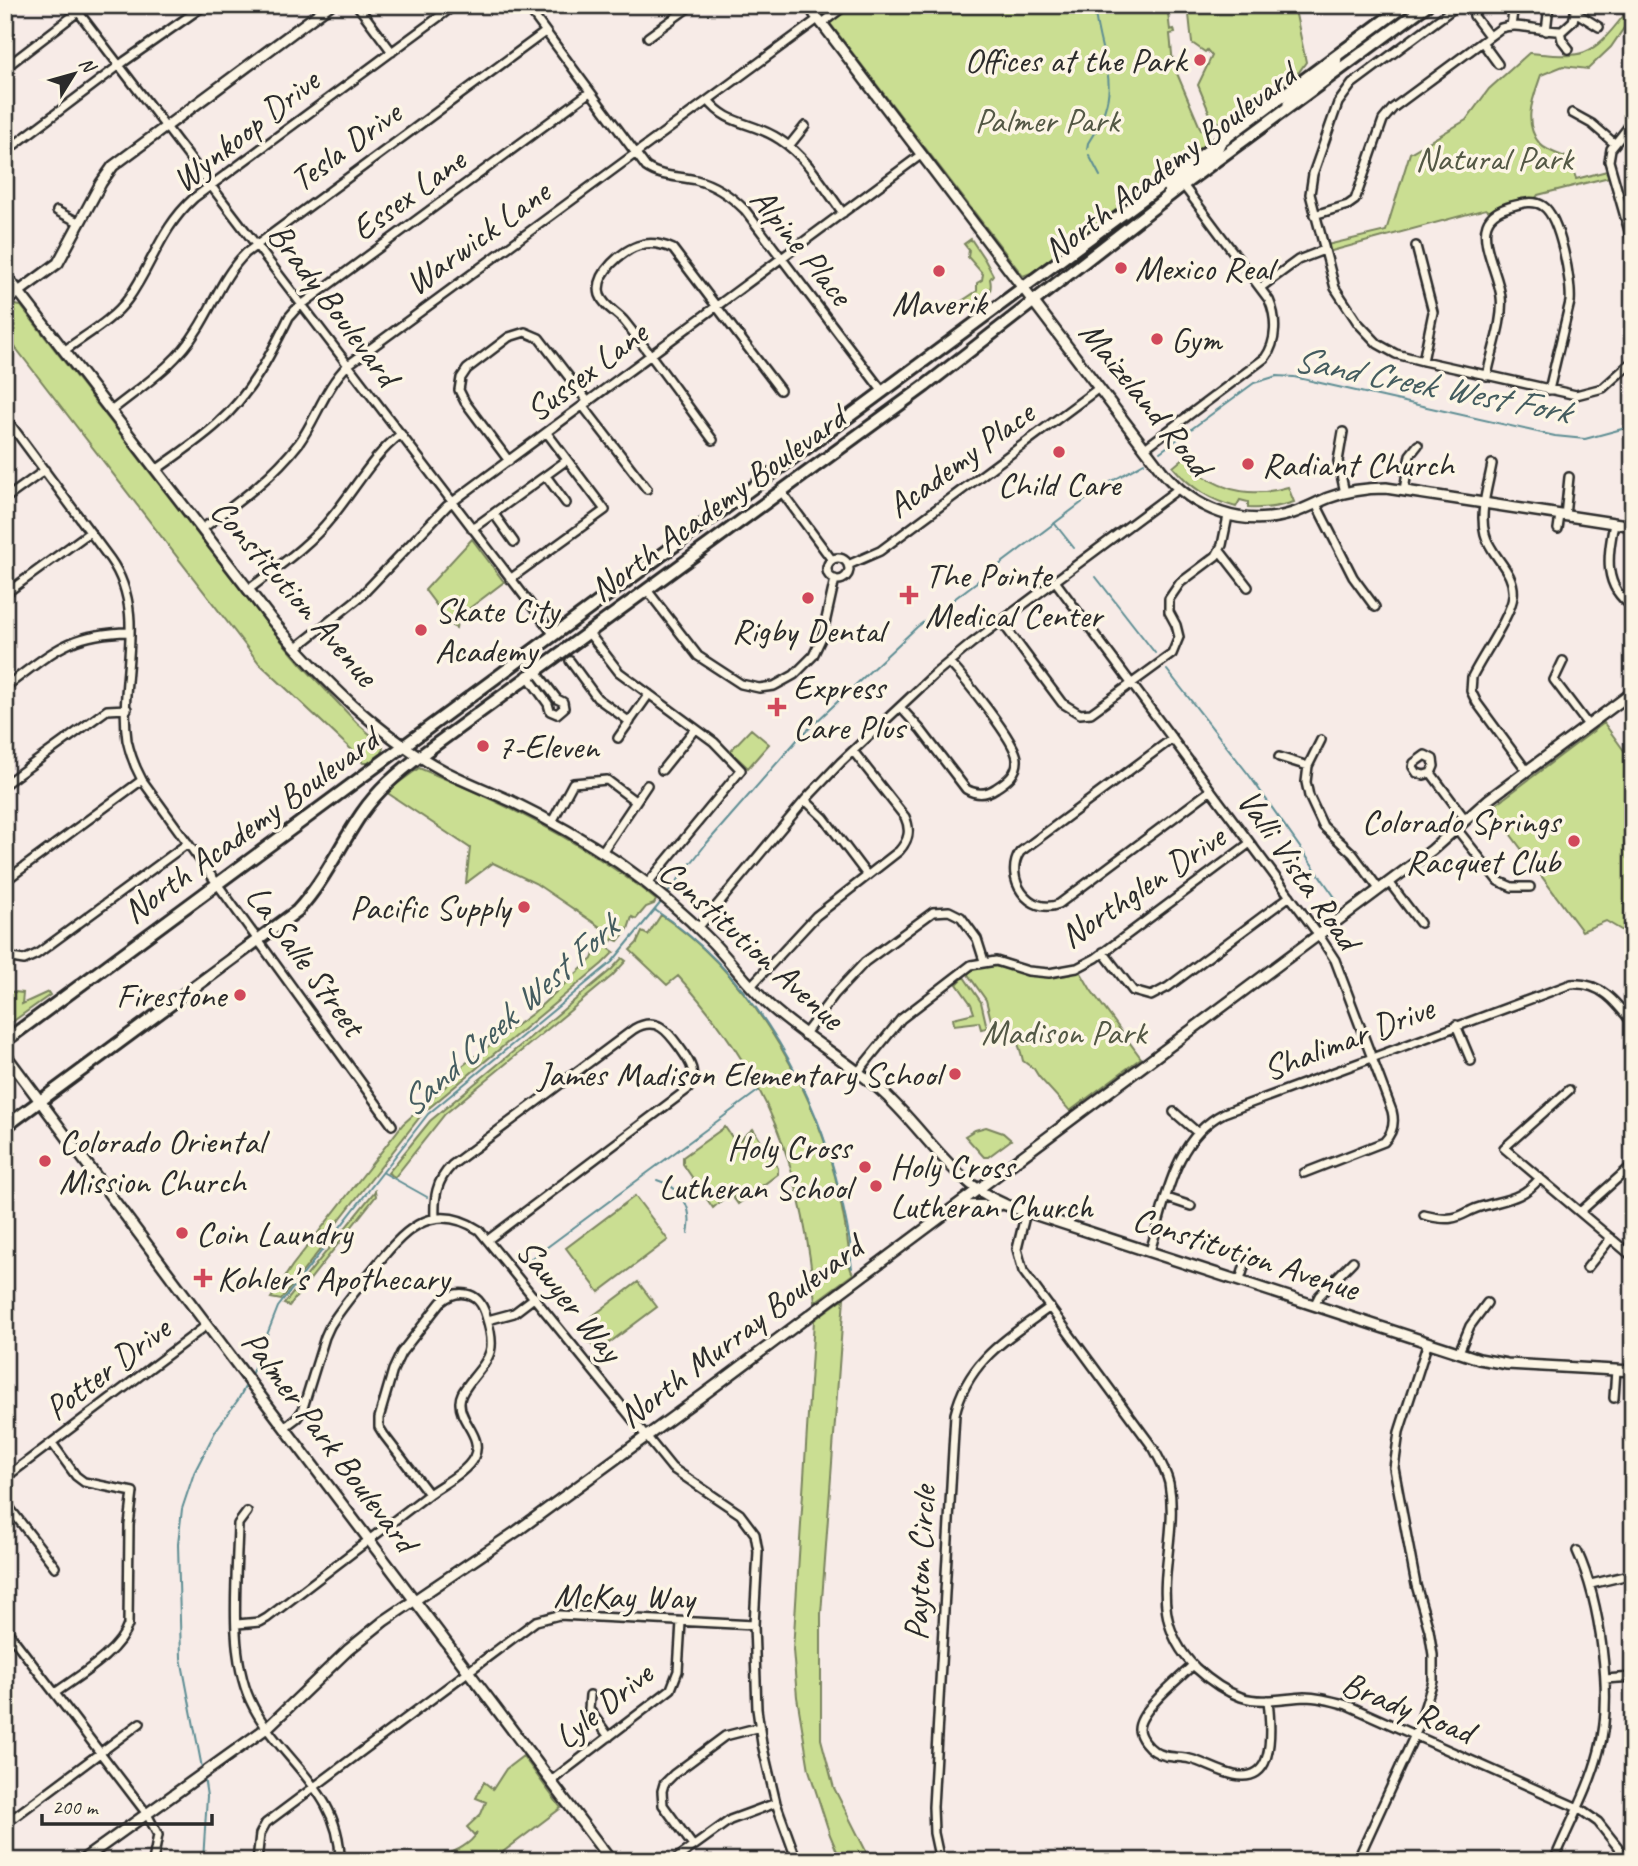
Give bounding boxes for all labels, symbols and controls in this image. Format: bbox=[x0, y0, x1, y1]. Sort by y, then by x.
north arrow bbox=[38, 38, 108, 108]
place label: Offices at the Park bbox=[965, 38, 1189, 83]
street label: North Academy Boulevard bbox=[1034, 49, 1309, 272]
text: N bbox=[74, 52, 102, 79]
marker: Offices at the Park bbox=[1192, 52, 1208, 68]
street label: Wynkoop Drive bbox=[162, 57, 330, 202]
street label: Tesla Drive bbox=[281, 89, 412, 202]
park label: Palmer Park bbox=[975, 98, 1121, 143]
street label: Essex Lane bbox=[342, 136, 476, 251]
park label: Natural Park bbox=[1415, 136, 1575, 181]
street label: Warwick Lane bbox=[396, 168, 561, 305]
street label: Alpine Place bbox=[740, 178, 865, 317]
street label: Brady Boulevard bbox=[258, 214, 413, 399]
place label: Mexico Real bbox=[1135, 246, 1279, 291]
marker: Mexico Real bbox=[1113, 260, 1129, 276]
marker: Maverik bbox=[931, 263, 947, 279]
place label: Maverik bbox=[892, 281, 989, 326]
street label: Sussex Lane bbox=[516, 309, 658, 432]
street label: Maizeland Road bbox=[1069, 311, 1225, 489]
place label: Gym bbox=[1171, 317, 1224, 362]
marker: Gym bbox=[1149, 331, 1165, 347]
water label: Sand Creek West Fork bbox=[1290, 335, 1579, 435]
street label: Academy Place bbox=[878, 389, 1045, 528]
street label: North Academy Boulevard bbox=[581, 392, 858, 611]
place label: Radiant Church bbox=[1262, 442, 1456, 487]
marker: Child Care bbox=[1051, 444, 1067, 460]
marker: Radiant Church bbox=[1240, 456, 1256, 472]
place label: Child Care bbox=[998, 462, 1123, 507]
street label: Constitution Avenue bbox=[201, 489, 390, 698]
place label: The Pointe Medical Center bbox=[925, 553, 1105, 638]
marker: The Pointe Medical Center bbox=[899, 585, 919, 605]
place label: Skate City Academy bbox=[435, 588, 562, 673]
marker: Rigby Dental bbox=[800, 590, 816, 606]
place label: Rigby Dental bbox=[732, 608, 890, 653]
marker: Skate City Academy bbox=[413, 622, 429, 638]
place label: Express Care Plus bbox=[793, 665, 908, 750]
marker: Express Care Plus bbox=[767, 697, 787, 717]
street label: North Academy Boulevard bbox=[114, 714, 391, 933]
place label: 7-Eleven bbox=[497, 724, 601, 769]
marker: 7-Eleven bbox=[475, 738, 491, 754]
street label: Valli Vista Road bbox=[1227, 780, 1373, 963]
place label: Colorado Springs Racquet Club bbox=[1362, 799, 1563, 884]
street label: Northglen Drive bbox=[1051, 813, 1236, 958]
marker: Colorado Springs Racquet Club bbox=[1566, 833, 1582, 849]
street label: Constitution Avenue bbox=[650, 849, 856, 1041]
street label: La Salle Street bbox=[236, 876, 378, 1048]
place label: Pacific Supply bbox=[350, 885, 513, 930]
marker: Pacific Supply bbox=[516, 899, 532, 915]
water label: Sand Creek West Fork bbox=[389, 901, 632, 1127]
place label: Firestone bbox=[116, 973, 229, 1018]
street label: Shalimar Drive bbox=[1257, 984, 1442, 1092]
marker: Firestone bbox=[232, 987, 248, 1003]
park label: Madison Park bbox=[982, 1010, 1149, 1055]
place label: James Madison Elementary School bbox=[536, 1052, 947, 1097]
marker: James Madison Elementary School bbox=[947, 1066, 963, 1082]
place label: Colorado Oriental Mission Church bbox=[59, 1119, 270, 1204]
place label: Holy Cross Lutheran School bbox=[659, 1125, 857, 1210]
place label: Holy Cross Lutheran Church bbox=[890, 1144, 1095, 1229]
marker: Colorado Oriental Mission Church bbox=[37, 1153, 53, 1169]
marker: Holy Cross Lutheran School bbox=[857, 1159, 873, 1175]
marker: Holy Cross Lutheran Church bbox=[868, 1178, 884, 1194]
street label: Constitution Avenue bbox=[1127, 1196, 1367, 1312]
place label: Coin Laundry bbox=[196, 1211, 354, 1256]
street label: North Murray Boulevard bbox=[609, 1222, 875, 1438]
marker: Coin Laundry bbox=[174, 1225, 190, 1241]
street label: Sawyer Way bbox=[506, 1230, 635, 1373]
place label: Kohler's Apothecary bbox=[217, 1256, 452, 1301]
marker: Kohler's Apothecary bbox=[195, 1270, 211, 1286]
street label: Potter Drive bbox=[36, 1305, 181, 1430]
street label: Palmer Park Boulevard bbox=[231, 1321, 431, 1565]
street label: Payton Circle bbox=[893, 1482, 946, 1641]
street label: McKay Way bbox=[553, 1573, 698, 1620]
street label: Lyle Drive bbox=[545, 1650, 664, 1759]
street label: Brady Road bbox=[1335, 1661, 1485, 1756]
scale bar bbox=[42, 1782, 212, 1826]
text: 200 m bbox=[52, 1794, 99, 1820]

